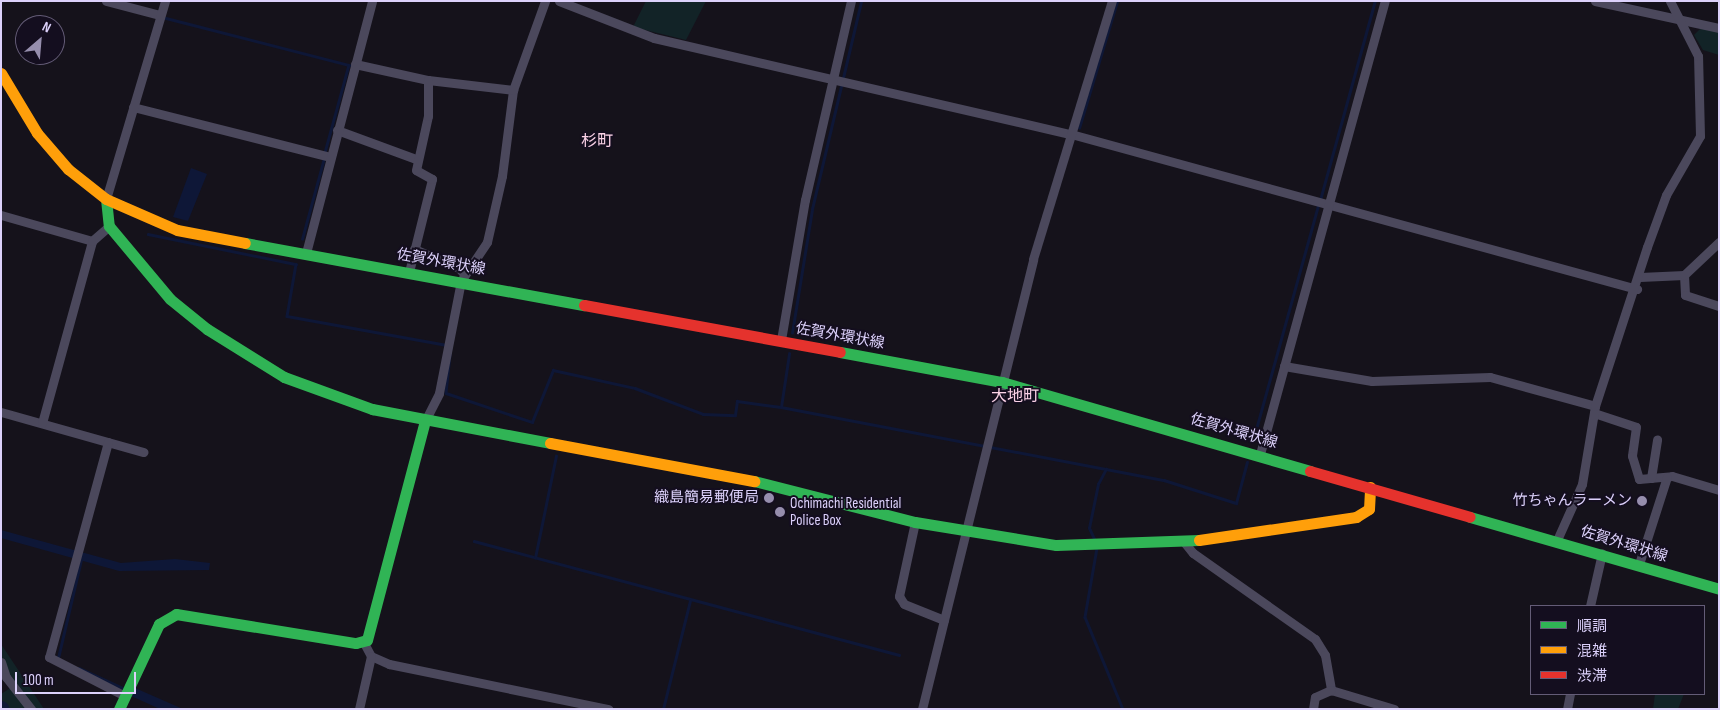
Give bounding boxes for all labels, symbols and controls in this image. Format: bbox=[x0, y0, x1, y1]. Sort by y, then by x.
north arrow bbox=[15, 15, 65, 65]
text: N bbox=[39, 18, 54, 36]
district label: 杉町 bbox=[581, 132, 613, 152]
street label: 佐賀外環状線 bbox=[395, 245, 487, 279]
street label: 佐賀外環状線 bbox=[794, 319, 886, 353]
district label: 大地町 bbox=[991, 387, 1039, 407]
street label: 佐賀外環状線 bbox=[1188, 410, 1280, 452]
place label: 織島簡易郵便局 bbox=[654, 489, 759, 507]
marker: 織島簡易郵便局 bbox=[763, 492, 775, 504]
place label: 竹ちゃんラーメン bbox=[1512, 492, 1632, 510]
place label: Ochimachi Residential Police Box bbox=[790, 494, 901, 529]
marker: 竹ちゃんラーメン bbox=[1636, 495, 1648, 507]
marker: Ochimachi Residential Police Box bbox=[774, 506, 786, 518]
street label: 佐賀外環状線 bbox=[1578, 522, 1670, 566]
legend bbox=[1530, 605, 1705, 695]
text: 順調 bbox=[1577, 617, 1607, 636]
text: 混雑 bbox=[1577, 642, 1607, 661]
scale bar bbox=[18, 662, 139, 694]
text: 渋滞 bbox=[1577, 667, 1607, 686]
text: 100 m bbox=[23, 671, 54, 690]

